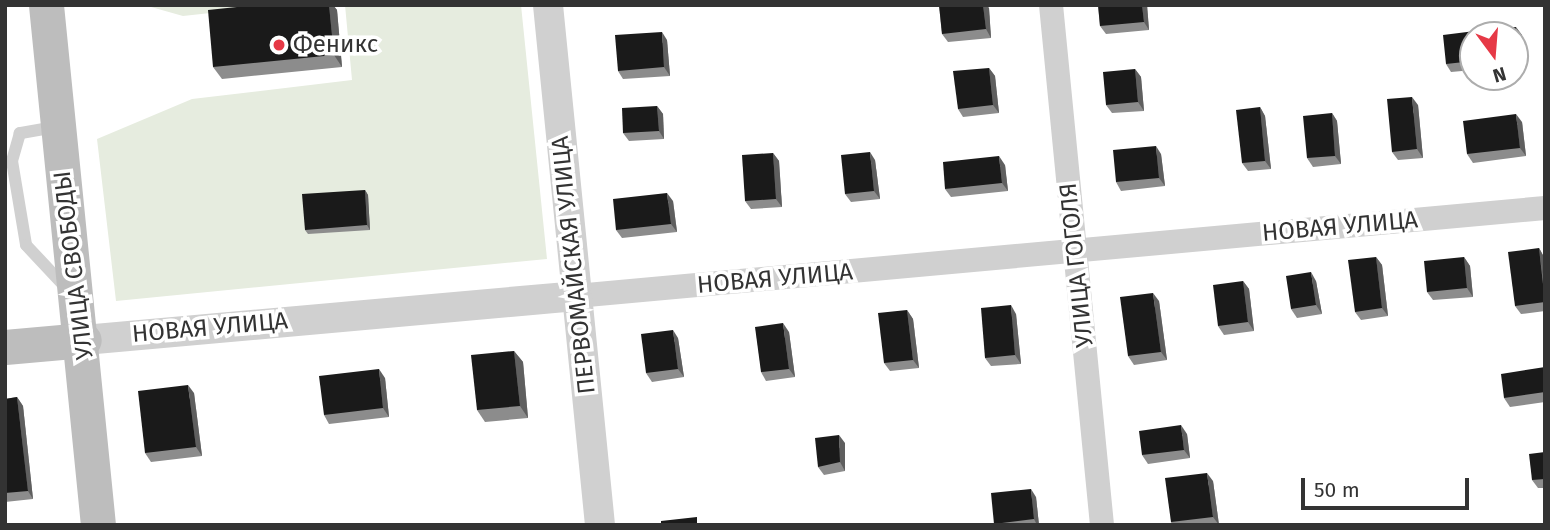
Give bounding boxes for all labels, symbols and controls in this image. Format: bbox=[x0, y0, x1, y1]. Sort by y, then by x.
north arrow bbox=[1459, 21, 1529, 91]
place label: Феникс bbox=[293, 31, 378, 59]
marker: Феникс bbox=[271, 37, 287, 53]
text: N bbox=[1490, 62, 1509, 88]
street label: ПЕРВОМАЙСКАЯ УЛИЦА bbox=[546, 135, 602, 395]
street label: УЛИЦА СВОБОДЫ bbox=[48, 169, 100, 361]
street label: УЛИЦА ГОГОЛЯ bbox=[1054, 181, 1100, 349]
street label: НОВАЯ УЛИЦА bbox=[1261, 206, 1419, 248]
street label: НОВАЯ УЛИЦА bbox=[696, 258, 854, 300]
street label: НОВАЯ УЛИЦА bbox=[131, 307, 289, 349]
scale bar bbox=[1305, 463, 1473, 507]
text: 50 m bbox=[1314, 477, 1360, 503]

